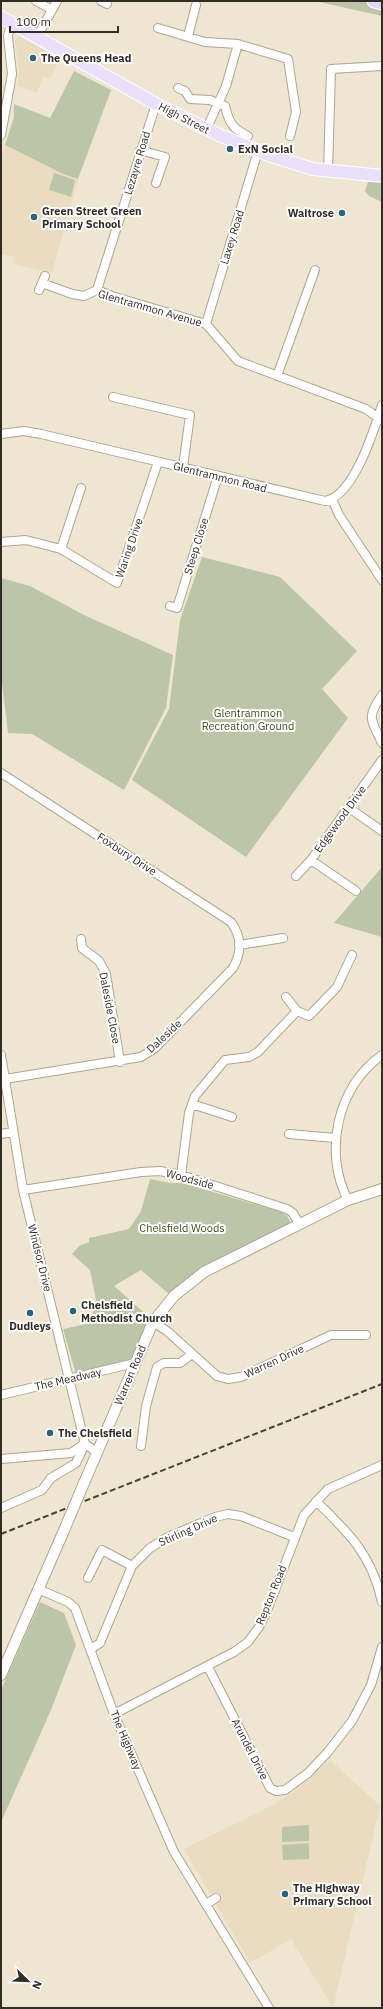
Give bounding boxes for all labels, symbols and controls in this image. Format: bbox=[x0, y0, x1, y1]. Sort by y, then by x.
scale bar bbox=[10, 8, 118, 34]
text: 100 m bbox=[16, 14, 51, 29]
place label: The Queens Head bbox=[41, 51, 131, 65]
marker: The Queens Head bbox=[28, 53, 38, 63]
street label: High Street bbox=[156, 99, 212, 137]
street label: Lezayre Road bbox=[121, 130, 153, 196]
place label: ExN Social bbox=[238, 142, 294, 156]
marker: ExN Social bbox=[225, 144, 235, 154]
place label: Green Street Green Primary School bbox=[42, 204, 142, 231]
place label: Waitrose bbox=[288, 206, 334, 220]
street label: Laxey Road bbox=[217, 208, 247, 266]
marker: Waitrose bbox=[337, 208, 347, 218]
marker: Green Street Green Primary School bbox=[29, 212, 39, 222]
street label: Glentrammon Avenue bbox=[96, 286, 204, 330]
street label: Glentrammon Road bbox=[172, 459, 268, 495]
street label: Waring Drive bbox=[112, 516, 146, 580]
street label: Steep Close bbox=[181, 516, 211, 576]
park label: Glentrammon Recreation Ground bbox=[202, 706, 294, 733]
street label: Edgewood Drive bbox=[311, 783, 369, 855]
street label: Foxbury Drive bbox=[95, 830, 159, 878]
street label: Daleside Close bbox=[96, 971, 124, 1045]
street label: Daleside bbox=[144, 1016, 184, 1056]
street label: Woodside bbox=[165, 1166, 215, 1192]
park label: Chelsfield Woods bbox=[139, 1221, 225, 1235]
street label: Windsor Drive bbox=[25, 1223, 55, 1293]
place label: Chelsfield Methodist Church bbox=[81, 1298, 172, 1325]
marker: Chelsfield Methodist Church bbox=[68, 1306, 78, 1316]
marker: Dudleys bbox=[25, 1308, 35, 1318]
place label: Dudleys bbox=[9, 1319, 51, 1333]
street label: Warren Drive bbox=[242, 1341, 306, 1381]
street label: Warren Road bbox=[111, 1343, 149, 1407]
street label: The Meadway bbox=[33, 1364, 103, 1393]
place label: The Chelsfield bbox=[58, 1426, 132, 1440]
marker: The Chelsfield bbox=[45, 1428, 55, 1438]
street label: Stirling Drive bbox=[156, 1511, 220, 1549]
street label: Repton Road bbox=[253, 1563, 289, 1627]
street label: The Highway bbox=[107, 1708, 145, 1772]
street label: Arundel Drive bbox=[229, 1716, 271, 1782]
place label: The Highway Primary School bbox=[293, 1881, 372, 1908]
marker: The Highway Primary School bbox=[280, 1889, 290, 1899]
north arrow bbox=[8, 1961, 48, 2001]
text: N bbox=[29, 1979, 45, 1991]

